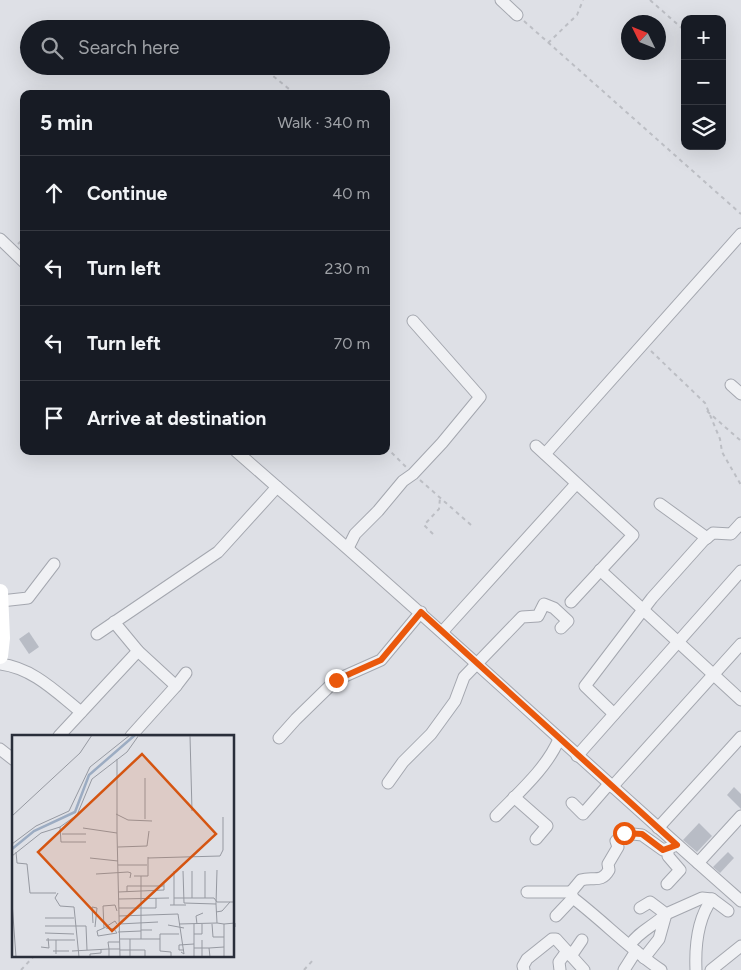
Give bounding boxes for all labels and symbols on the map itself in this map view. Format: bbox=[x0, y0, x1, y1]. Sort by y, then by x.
north arrow bbox=[621, 15, 666, 60]
route end bbox=[325, 669, 348, 692]
inset map bbox=[12, 735, 235, 958]
route start bbox=[613, 822, 636, 845]

